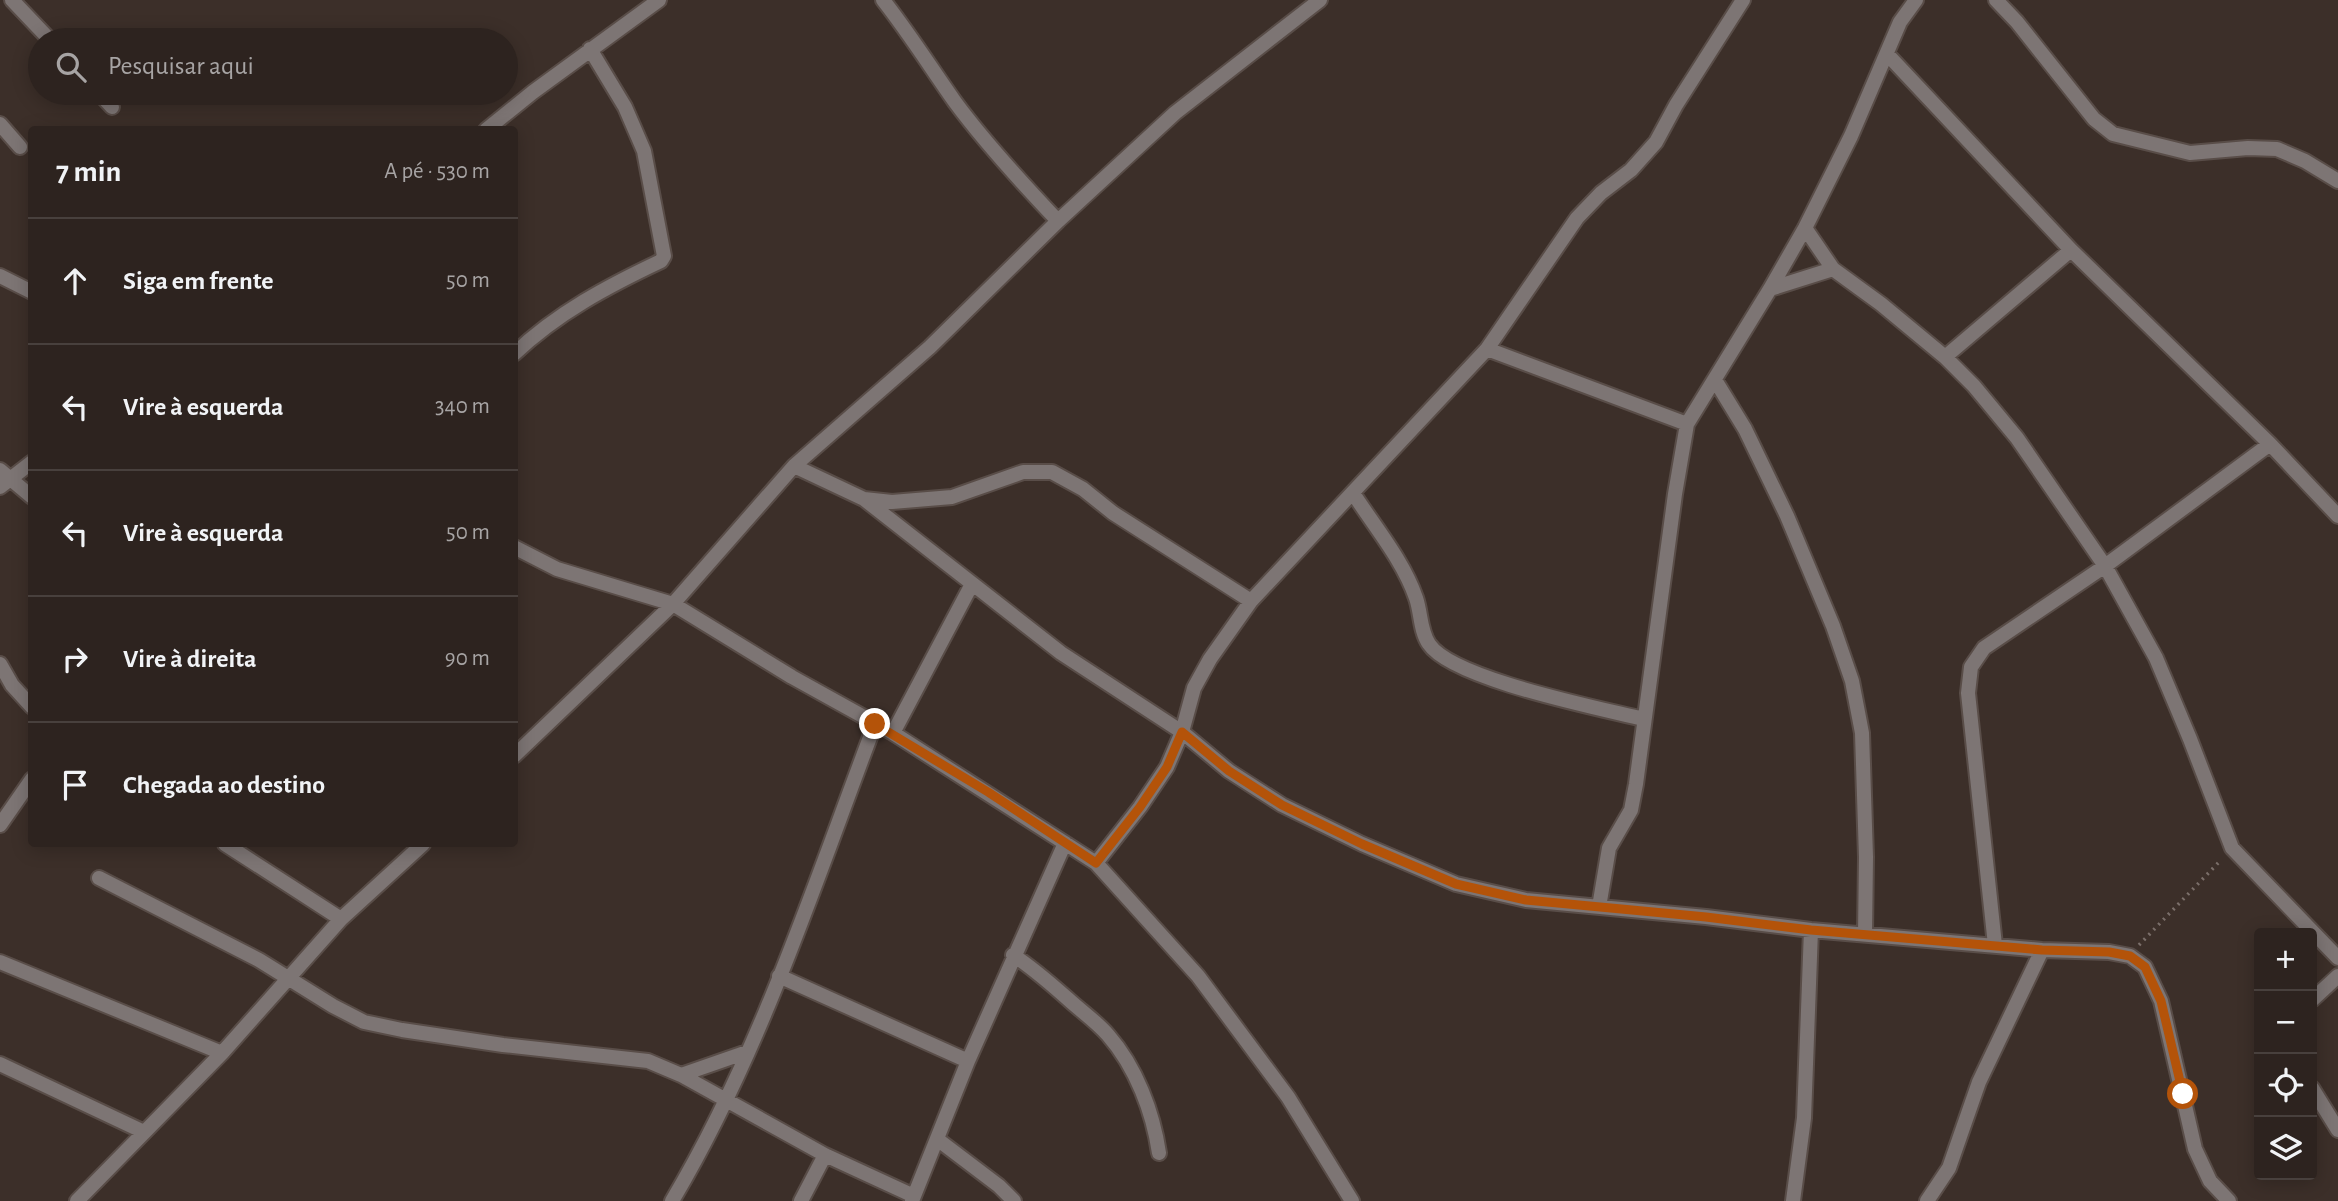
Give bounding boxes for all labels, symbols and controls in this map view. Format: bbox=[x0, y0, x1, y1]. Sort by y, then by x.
search box bbox=[28, 28, 518, 105]
icon: search bbox=[52, 48, 90, 86]
text: Pesquisar aqui bbox=[108, 53, 254, 79]
text: 7 min bbox=[56, 157, 121, 187]
text: A pé · 530 m bbox=[384, 160, 490, 183]
icon: ahead bbox=[56, 262, 94, 300]
text: Siga em frente bbox=[123, 268, 274, 294]
text: 50 m bbox=[446, 269, 490, 292]
icon: left bbox=[56, 388, 94, 426]
text: Vire à esquerda bbox=[123, 394, 284, 420]
text: 340 m bbox=[435, 395, 490, 418]
icon: left bbox=[56, 514, 94, 552]
text: Vire à esquerda bbox=[123, 520, 284, 546]
text: 50 m bbox=[446, 521, 490, 544]
icon: right bbox=[56, 640, 94, 678]
text: Vire à direita bbox=[123, 646, 257, 672]
text: 90 m bbox=[445, 647, 490, 670]
route end bbox=[859, 708, 890, 739]
icon: arrive bbox=[56, 766, 94, 804]
text: Chegada ao destino bbox=[123, 772, 325, 798]
map controls bbox=[2254, 928, 2317, 1180]
button: + bbox=[2254, 928, 2317, 991]
button: − bbox=[2254, 991, 2317, 1054]
button: locate bbox=[2254, 1054, 2317, 1117]
route start bbox=[2167, 1078, 2198, 1109]
button: layers bbox=[2254, 1117, 2317, 1180]

